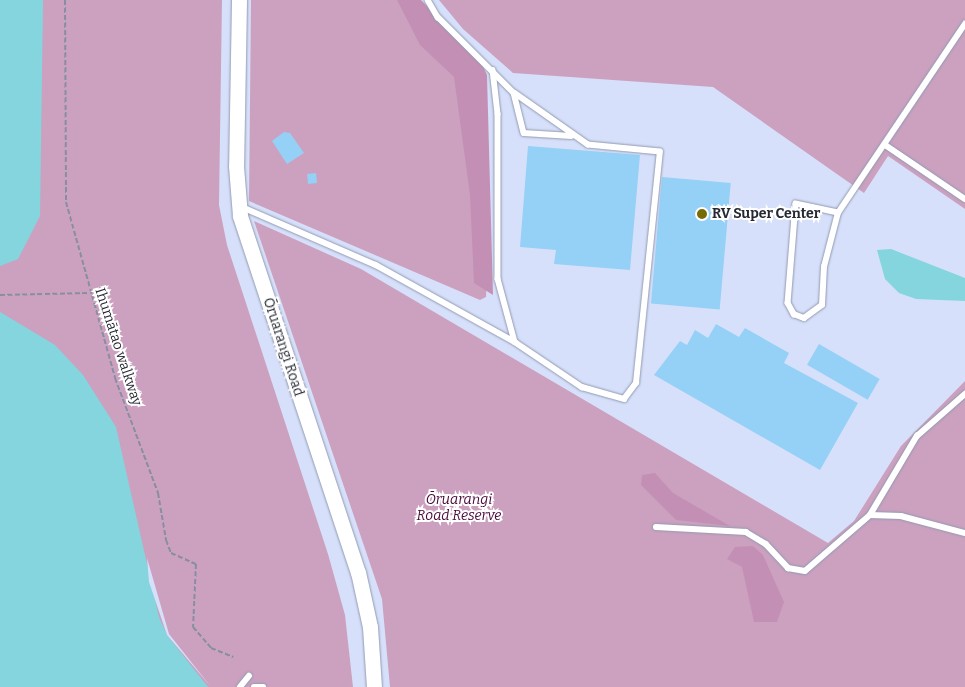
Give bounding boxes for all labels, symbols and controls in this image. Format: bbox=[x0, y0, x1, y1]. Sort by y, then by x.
place label: RV Super Center bbox=[712, 206, 820, 222]
marker: RV Super Center bbox=[696, 208, 708, 220]
street label: Ihumātao walkway bbox=[91, 286, 145, 408]
street label: Ōruarangi Road bbox=[259, 296, 307, 398]
park label: Ōruarangi Road Reserve bbox=[417, 492, 501, 524]

